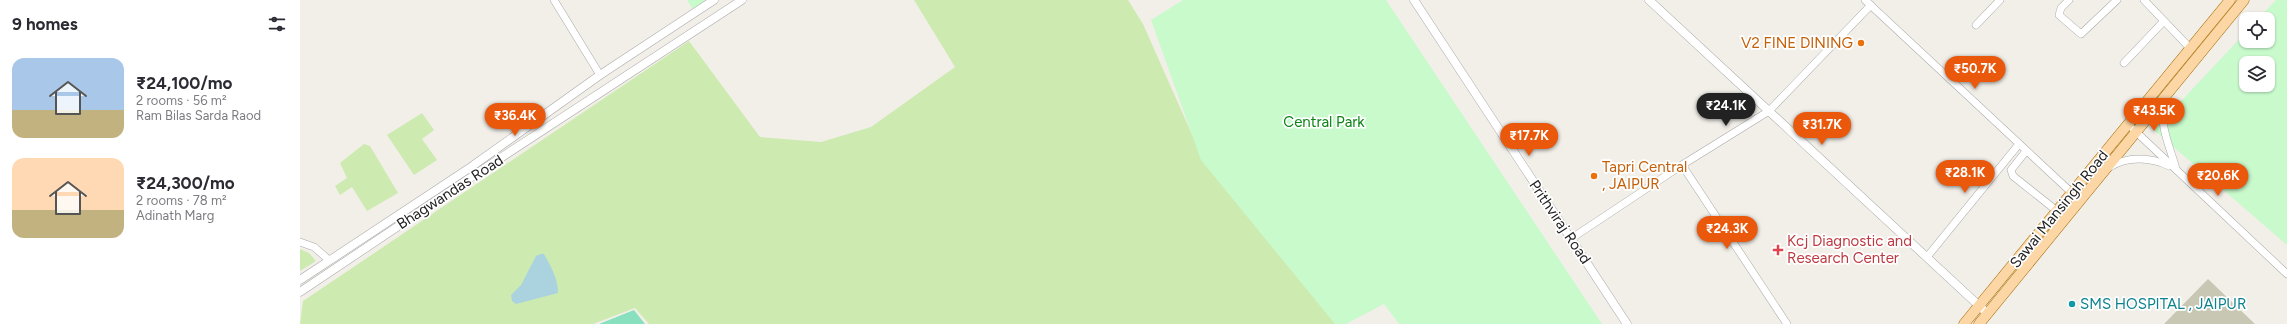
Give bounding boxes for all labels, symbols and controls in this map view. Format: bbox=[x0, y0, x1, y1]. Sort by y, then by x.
map controls bbox=[2239, 12, 2275, 92]
button: locate bbox=[2239, 12, 2275, 48]
icon: filters bbox=[266, 13, 288, 35]
text: 9 homes bbox=[12, 14, 78, 34]
place label: V2 FINE DINING bbox=[1741, 34, 1853, 52]
marker: V2 FINE DINING bbox=[1856, 38, 1866, 48]
pin: ₹50.7K bbox=[1942, 56, 2008, 90]
button: layers bbox=[2239, 56, 2275, 92]
text: ₹50.7K bbox=[1954, 61, 1996, 76]
text: ₹24,100/mo bbox=[136, 73, 232, 93]
icon: home bbox=[44, 74, 92, 122]
text: 2 rooms · 56 m² bbox=[136, 93, 227, 108]
pin: ₹24.1K bbox=[1693, 93, 1759, 127]
text: ₹24.1K bbox=[1706, 98, 1746, 113]
pin: ₹43.5K bbox=[2121, 98, 2187, 132]
pin: ₹36.4K bbox=[482, 103, 548, 137]
text: ₹43.5K bbox=[2133, 103, 2175, 118]
text: Ram Bilas Sarda Raod bbox=[136, 108, 261, 123]
text: ₹36.4K bbox=[494, 108, 536, 123]
pin: ₹31.7K bbox=[1789, 112, 1855, 146]
park label: Central Park bbox=[1283, 113, 1365, 131]
text: ₹31.7K bbox=[1802, 117, 1842, 132]
pin: ₹17.7K bbox=[1496, 123, 1562, 157]
text: ₹17.7K bbox=[1509, 128, 1549, 143]
street label: Sawai Mansingh Road bbox=[2006, 147, 2112, 271]
street label: Bhagwandas Road bbox=[393, 151, 507, 233]
place label: Tapri Central , JAIPUR bbox=[1602, 158, 1687, 193]
pin: ₹28.1K bbox=[1932, 160, 1998, 194]
pin: ₹20.6K bbox=[2185, 163, 2251, 197]
text: ₹28.1K bbox=[1945, 165, 1985, 180]
text: ₹20.6K bbox=[2196, 168, 2240, 183]
marker: Tapri Central , JAIPUR bbox=[1589, 171, 1599, 181]
text: ₹24,300/mo bbox=[136, 173, 235, 193]
icon: home bbox=[44, 174, 92, 222]
street label: Prithviraj Road bbox=[1525, 177, 1595, 267]
text: 2 rooms · 78 m² bbox=[136, 193, 227, 208]
text: Adinath Marg bbox=[136, 208, 214, 223]
pin: ₹24.3K bbox=[1694, 216, 1760, 250]
text: ₹24.3K bbox=[1706, 221, 1748, 236]
place label: Kcj Diagnostic and Research Center bbox=[1787, 232, 1912, 267]
marker: Kcj Diagnostic and Research Center bbox=[1772, 244, 1784, 256]
place label: SMS HOSPITAL , JAIPUR bbox=[2080, 295, 2246, 313]
marker: SMS HOSPITAL , JAIPUR bbox=[2067, 299, 2077, 309]

